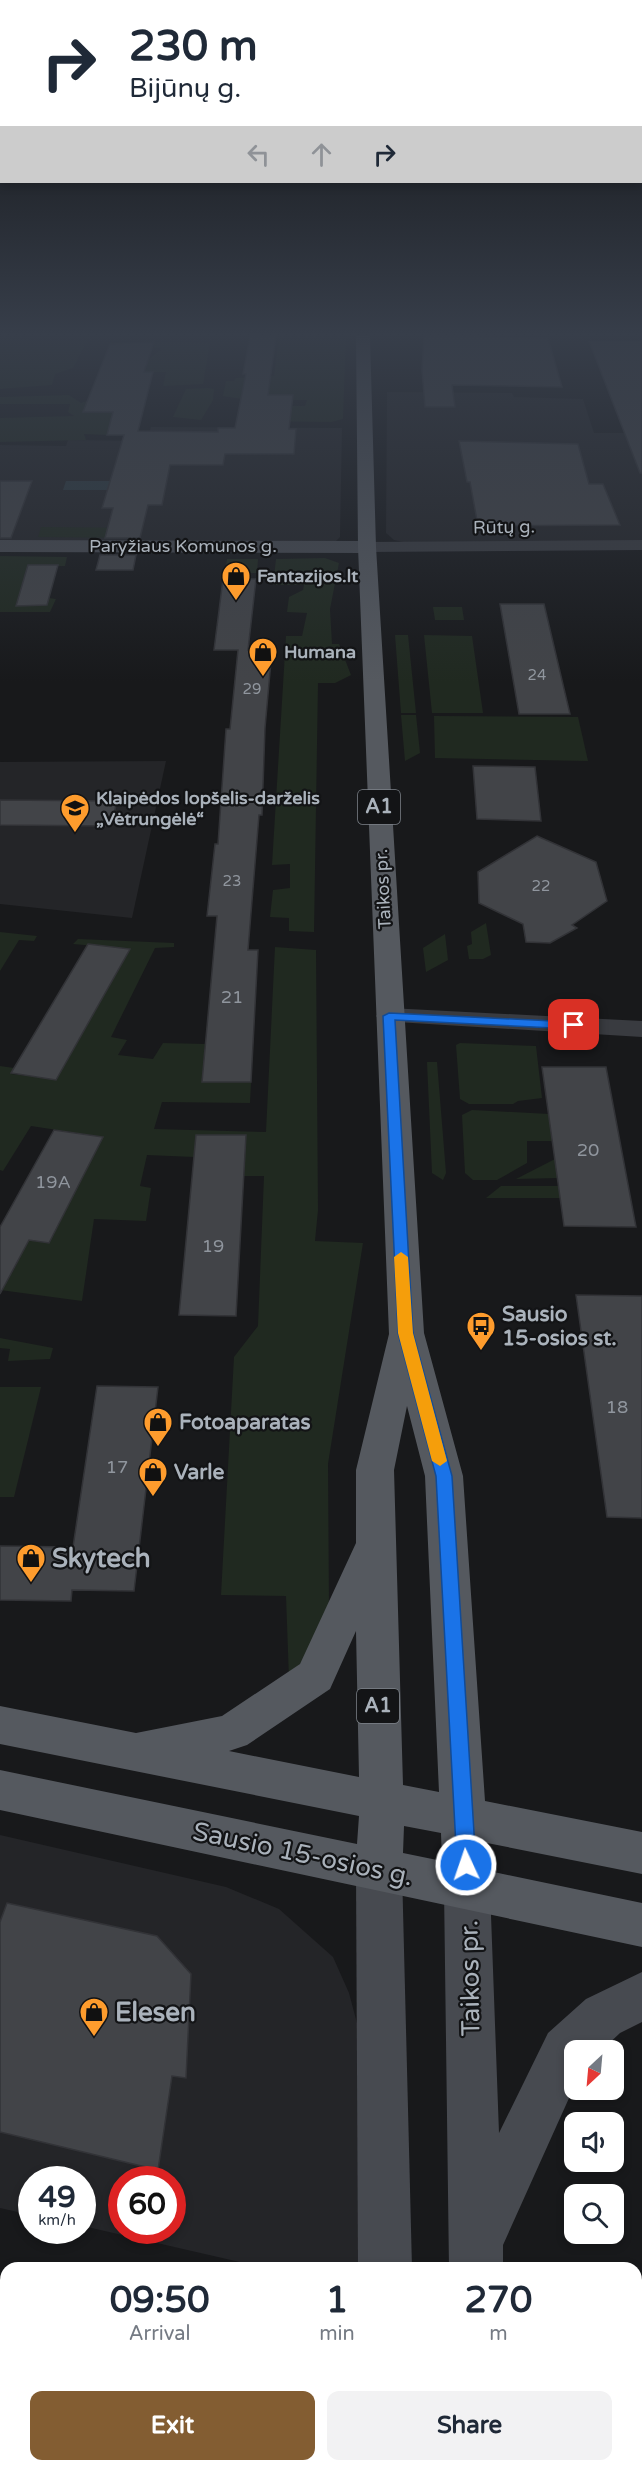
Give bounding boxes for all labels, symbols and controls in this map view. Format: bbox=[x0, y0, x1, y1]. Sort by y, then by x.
text: 230 m bbox=[129, 21, 258, 72]
icon: right bbox=[30, 24, 108, 102]
text: Bijūnų g. bbox=[129, 72, 241, 105]
icon: left bbox=[242, 138, 275, 171]
icon: ahead bbox=[305, 138, 338, 171]
icon: right bbox=[368, 138, 401, 171]
street label: Rūtų g. bbox=[473, 515, 535, 539]
street label: Paryžiaus Komunos g. bbox=[89, 535, 277, 557]
shop icon: Fantazijos.lt bbox=[220, 560, 252, 602]
place label: Fantazijos.lt bbox=[257, 565, 358, 587]
shop icon: Humana bbox=[247, 636, 279, 678]
place label: Humana bbox=[284, 641, 356, 663]
house number: 24 bbox=[528, 666, 546, 684]
house number: 29 bbox=[243, 680, 261, 698]
place label: Klaipėdos lopšelis-darželis „Vėtrungėlė“ bbox=[96, 787, 320, 830]
road number: A1 bbox=[358, 790, 400, 824]
school or university icon: Klaipėdos lopšelis-darželis „Vėtrungėlė“ bbox=[59, 792, 91, 834]
street label: Taikos pr. bbox=[370, 848, 396, 930]
house number: 23 bbox=[223, 872, 241, 890]
house number: 22 bbox=[532, 877, 550, 895]
house number: 21 bbox=[221, 986, 243, 1008]
pin bbox=[548, 999, 599, 1050]
icon: arrive bbox=[557, 1008, 590, 1041]
house number: 20 bbox=[577, 1139, 599, 1161]
house number: 19A bbox=[35, 1171, 71, 1193]
house number: 19 bbox=[202, 1235, 224, 1257]
place label: Sausio 15-osios st. bbox=[502, 1302, 617, 1351]
bus stop icon: Sausio 15-osios st. bbox=[465, 1310, 497, 1352]
house number: 18 bbox=[606, 1396, 628, 1418]
shop icon: Fotoaparatas bbox=[142, 1406, 174, 1448]
place label: Fotoaparatas bbox=[179, 1410, 311, 1435]
house number: 17 bbox=[106, 1456, 128, 1478]
shop icon: Varle bbox=[137, 1456, 169, 1498]
place label: Varle bbox=[174, 1460, 224, 1485]
shop icon: Skytech bbox=[15, 1542, 47, 1584]
place label: Skytech bbox=[52, 1543, 151, 1574]
road number: A1 bbox=[357, 1689, 399, 1723]
street label: Sausio 15-osios g. bbox=[190, 1816, 416, 1892]
position arrow bbox=[434, 1833, 498, 1897]
street label: Taikos pr. bbox=[453, 1920, 487, 2036]
shop icon: Elesen bbox=[78, 1996, 110, 2038]
place label: Elesen bbox=[115, 1997, 196, 2028]
north arrow bbox=[564, 2040, 624, 2100]
map controls bbox=[564, 2040, 624, 2244]
button: sound bbox=[564, 2112, 624, 2172]
speed limit sign: 60 bbox=[108, 2166, 186, 2244]
text: 49 bbox=[38, 2179, 76, 2216]
button: search bbox=[564, 2184, 624, 2244]
text: km/h bbox=[38, 2211, 76, 2229]
text: 09:50 bbox=[110, 2279, 210, 2322]
text: 1 bbox=[326, 2279, 348, 2322]
text: 270 bbox=[464, 2279, 532, 2322]
text: Arrival bbox=[129, 2322, 191, 2346]
text: min bbox=[319, 2322, 355, 2346]
text: m bbox=[489, 2322, 508, 2346]
button: Exit bbox=[30, 2391, 315, 2460]
button: Share bbox=[327, 2391, 612, 2460]

